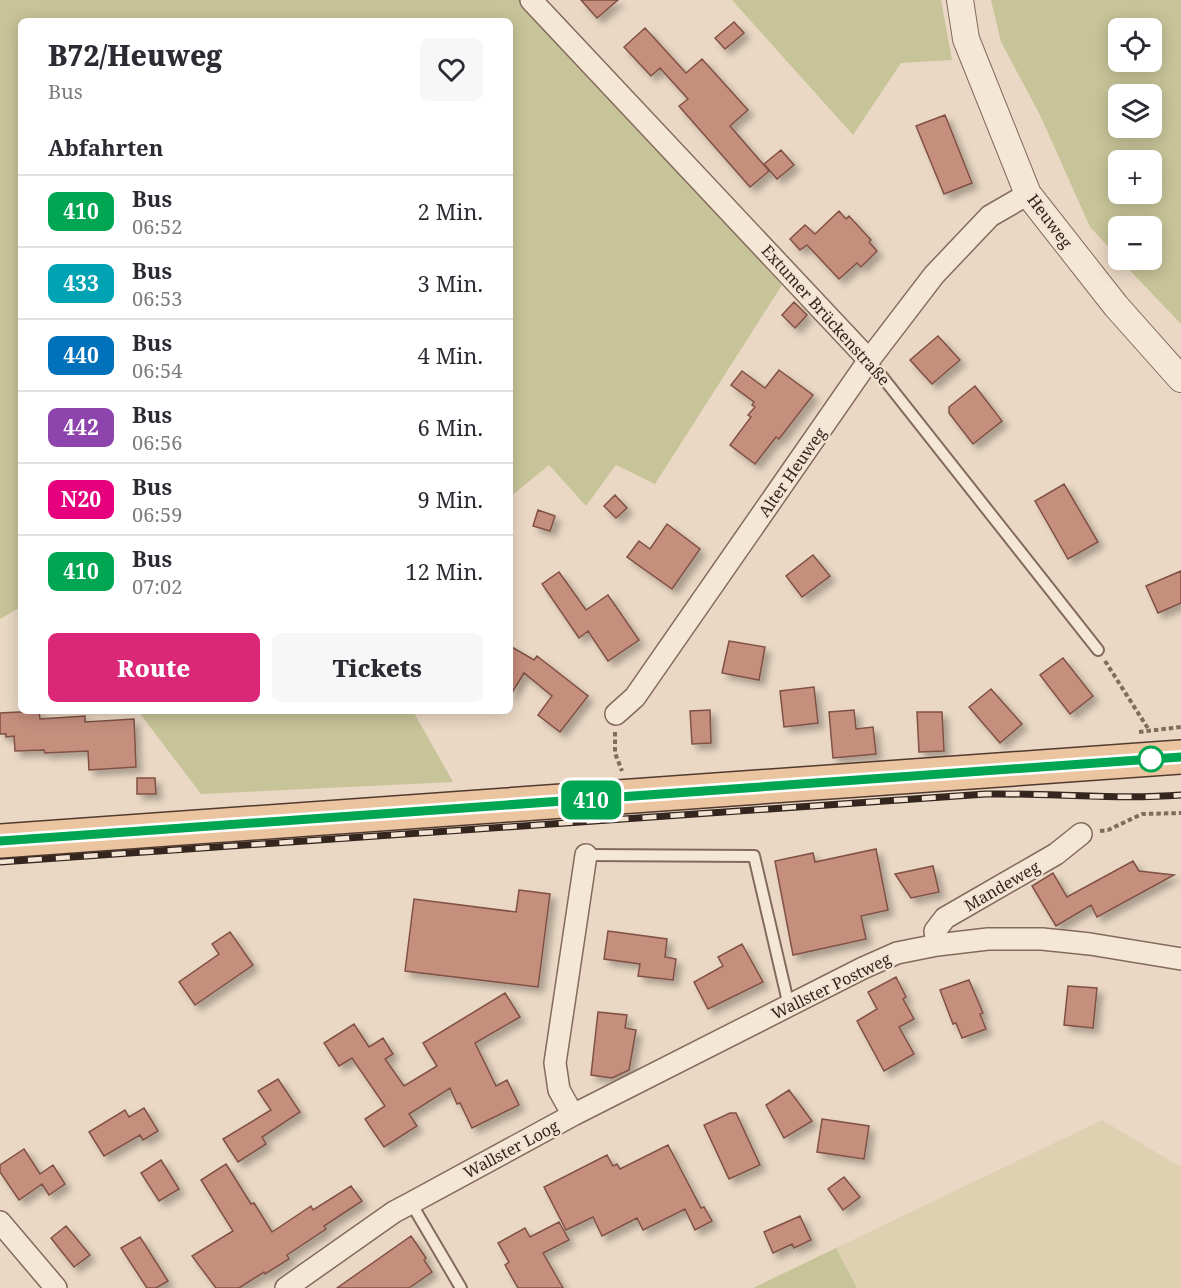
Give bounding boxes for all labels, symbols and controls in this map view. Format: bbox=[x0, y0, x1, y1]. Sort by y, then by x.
map controls bbox=[1108, 18, 1162, 270]
button: locate bbox=[1108, 18, 1162, 72]
text: B72/Heuweg bbox=[48, 36, 222, 74]
button: heart bbox=[420, 38, 483, 101]
text: Bus bbox=[48, 78, 83, 105]
button: layers bbox=[1108, 84, 1162, 138]
text: Abfahrten bbox=[48, 132, 163, 162]
button: + bbox=[1108, 150, 1162, 204]
text: Bus bbox=[132, 183, 172, 213]
street label: Heuweg bbox=[1022, 189, 1078, 253]
text: 2 Min. bbox=[418, 196, 483, 226]
text: 410 bbox=[63, 197, 99, 225]
text: 06:52 bbox=[132, 213, 182, 240]
button: − bbox=[1108, 216, 1162, 270]
street label: Extumer Brückenstraße bbox=[757, 240, 895, 390]
text: Bus bbox=[132, 255, 172, 285]
text: 3 Min. bbox=[418, 268, 483, 298]
text: 433 bbox=[63, 269, 99, 297]
text: 06:53 bbox=[132, 285, 182, 312]
text: Bus bbox=[132, 327, 172, 357]
text: 4 Min. bbox=[418, 340, 483, 370]
text: 440 bbox=[63, 341, 99, 369]
text: 06:54 bbox=[132, 357, 182, 384]
text: Bus bbox=[132, 399, 172, 429]
text: 6 Min. bbox=[418, 412, 483, 442]
text: 442 bbox=[63, 413, 99, 441]
street label: Alter Heuweg bbox=[753, 423, 831, 521]
text: 06:56 bbox=[132, 429, 182, 456]
text: Bus bbox=[132, 471, 172, 501]
text: 9 Min. bbox=[418, 484, 483, 514]
text: N20 bbox=[61, 485, 101, 513]
text: 06:59 bbox=[132, 501, 182, 528]
text: Bus bbox=[132, 543, 172, 573]
text: 12 Min. bbox=[405, 556, 483, 586]
text: 410 bbox=[63, 557, 99, 585]
text: 07:02 bbox=[132, 573, 182, 600]
button: Route bbox=[48, 633, 260, 702]
button: Tickets bbox=[272, 633, 483, 702]
unlabelled marker bbox=[1138, 746, 1164, 772]
line badge: 410 bbox=[556, 780, 626, 820]
text: 410 bbox=[573, 786, 609, 814]
street label: Mandeweg bbox=[960, 855, 1044, 916]
street label: Wallster Postweg bbox=[768, 947, 895, 1024]
street label: Wallster Loog bbox=[460, 1115, 563, 1183]

